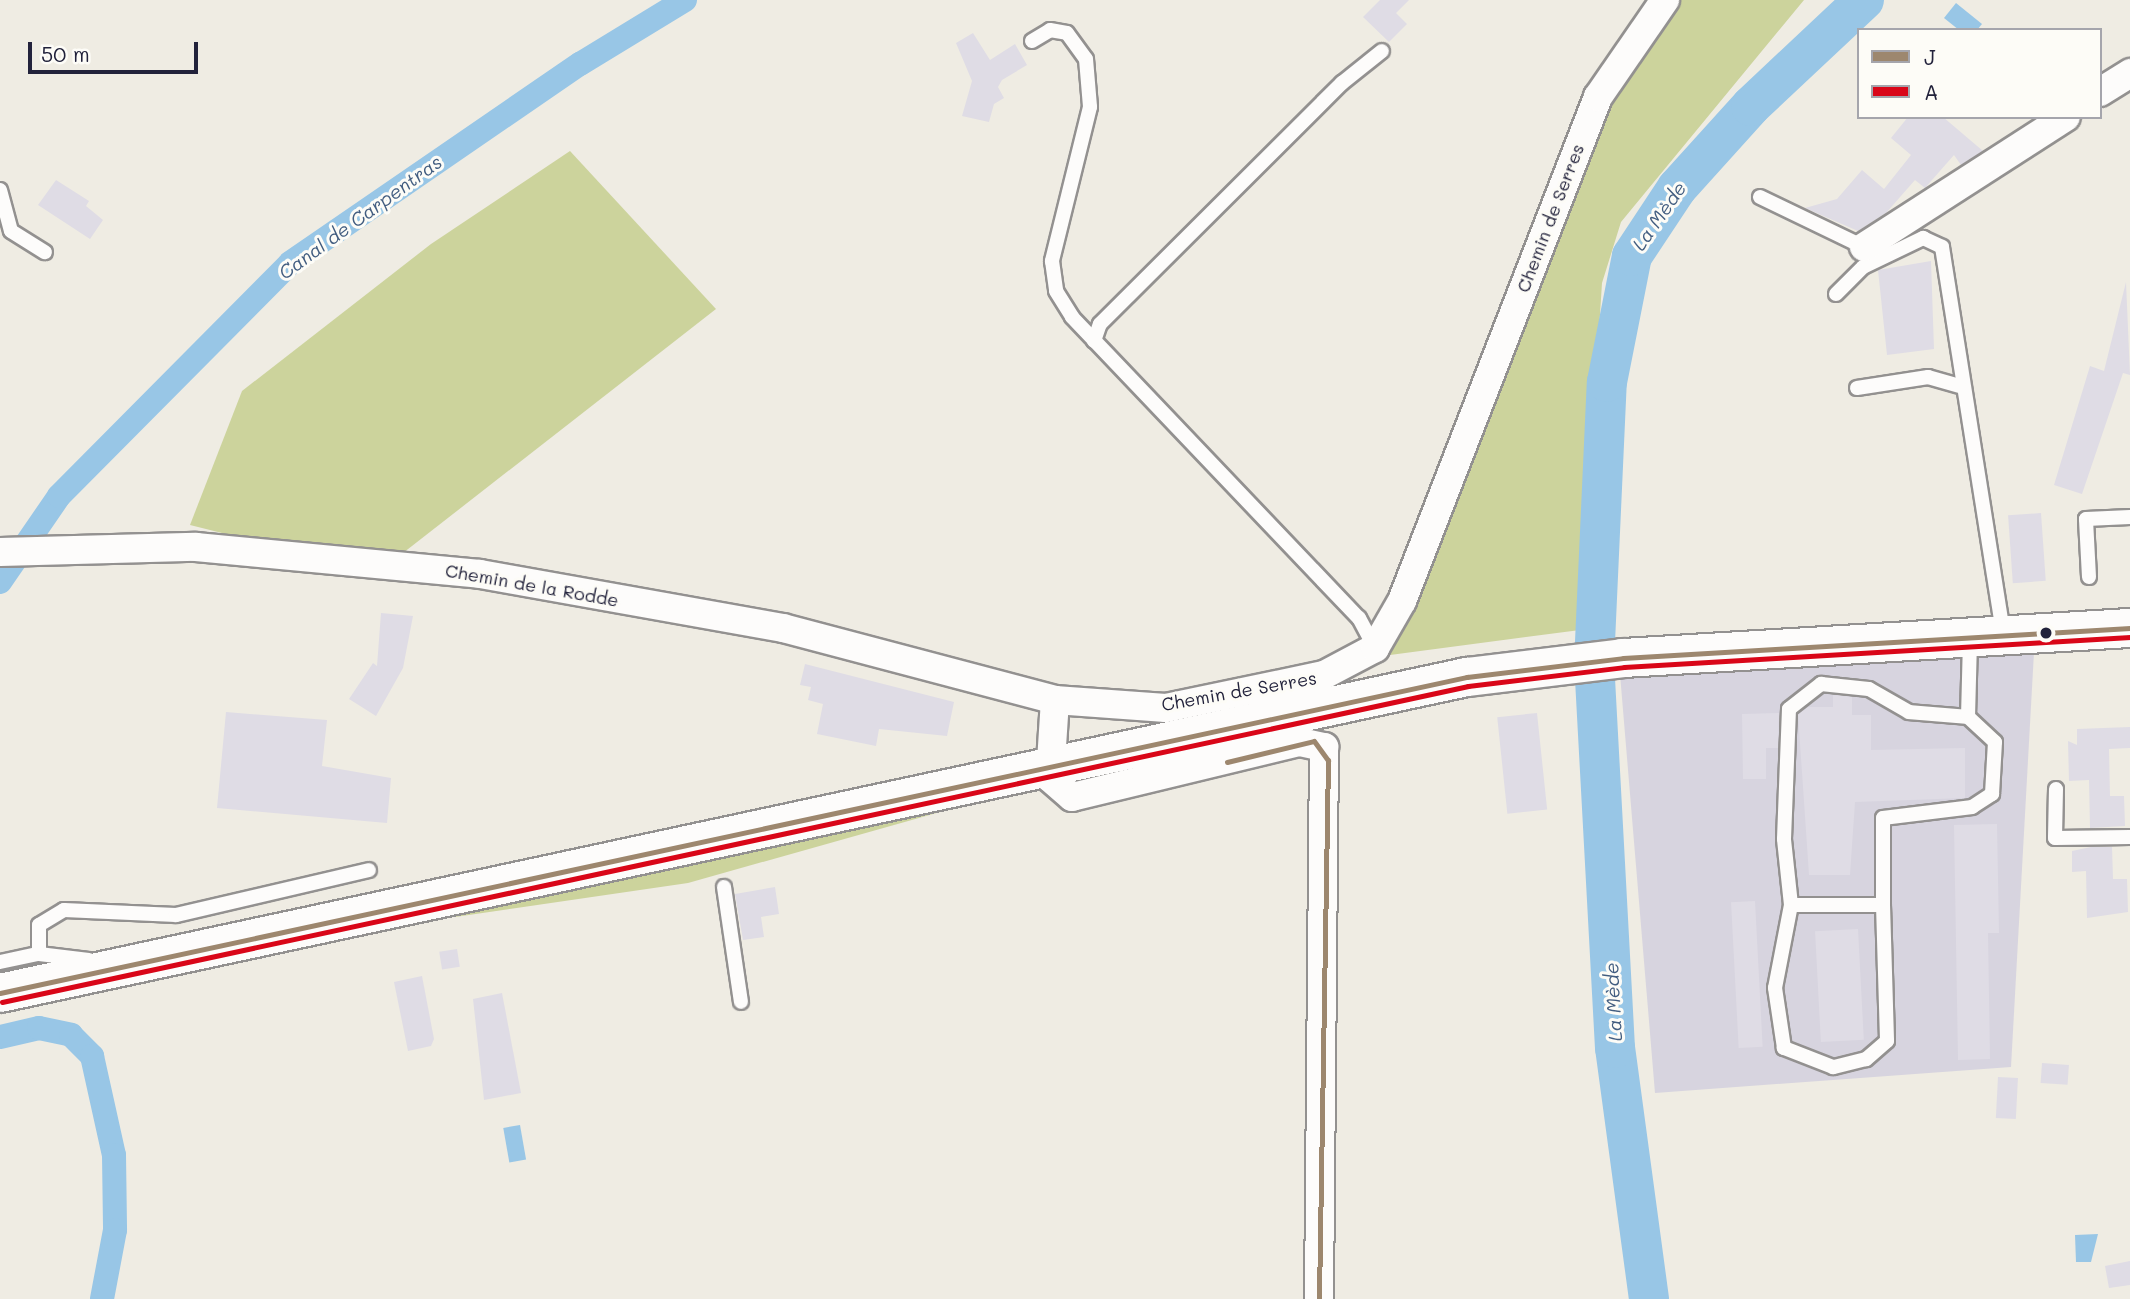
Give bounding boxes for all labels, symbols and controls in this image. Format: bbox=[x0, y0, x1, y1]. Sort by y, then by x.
scale bar bbox=[32, 28, 201, 72]
legend bbox=[1857, 28, 2102, 119]
text: 50 m bbox=[41, 40, 90, 67]
text: J bbox=[1924, 43, 1936, 70]
text: A bbox=[1924, 78, 1939, 105]
street label: Chemin de Serres bbox=[1512, 141, 1588, 295]
water label: Canal de Carpentras bbox=[274, 150, 446, 284]
water label: La Mède bbox=[1627, 177, 1691, 255]
street label: Chemin de la Rodde bbox=[444, 559, 620, 611]
unlabelled marker bbox=[2039, 626, 2053, 640]
street label: Chemin de Serres bbox=[1160, 667, 1318, 715]
water label: La Mède bbox=[1600, 962, 1626, 1042]

